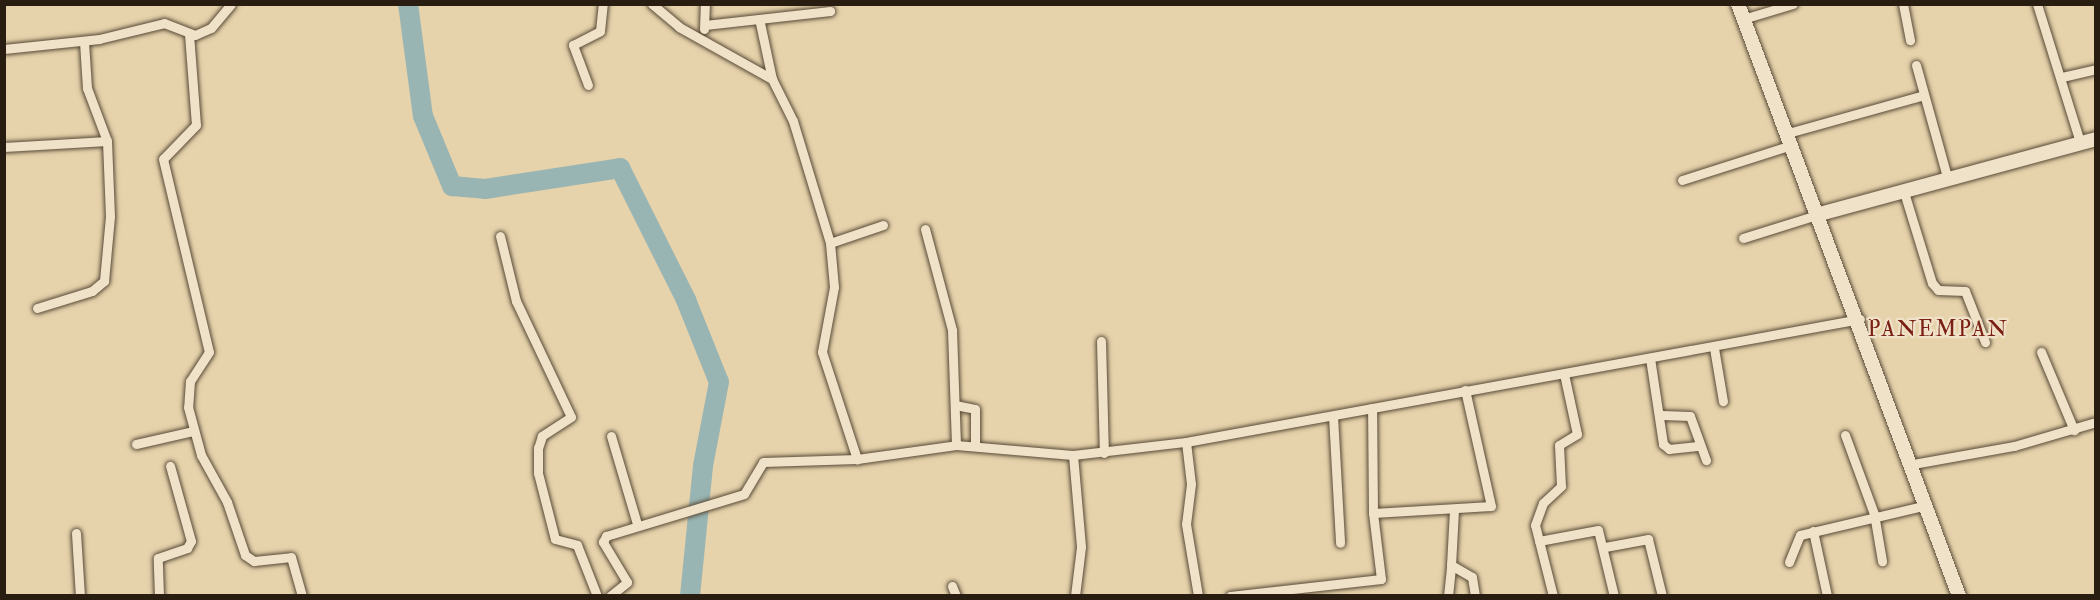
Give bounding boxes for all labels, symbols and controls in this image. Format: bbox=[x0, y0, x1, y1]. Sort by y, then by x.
district label: PANEMPAN bbox=[1868, 317, 2008, 343]

